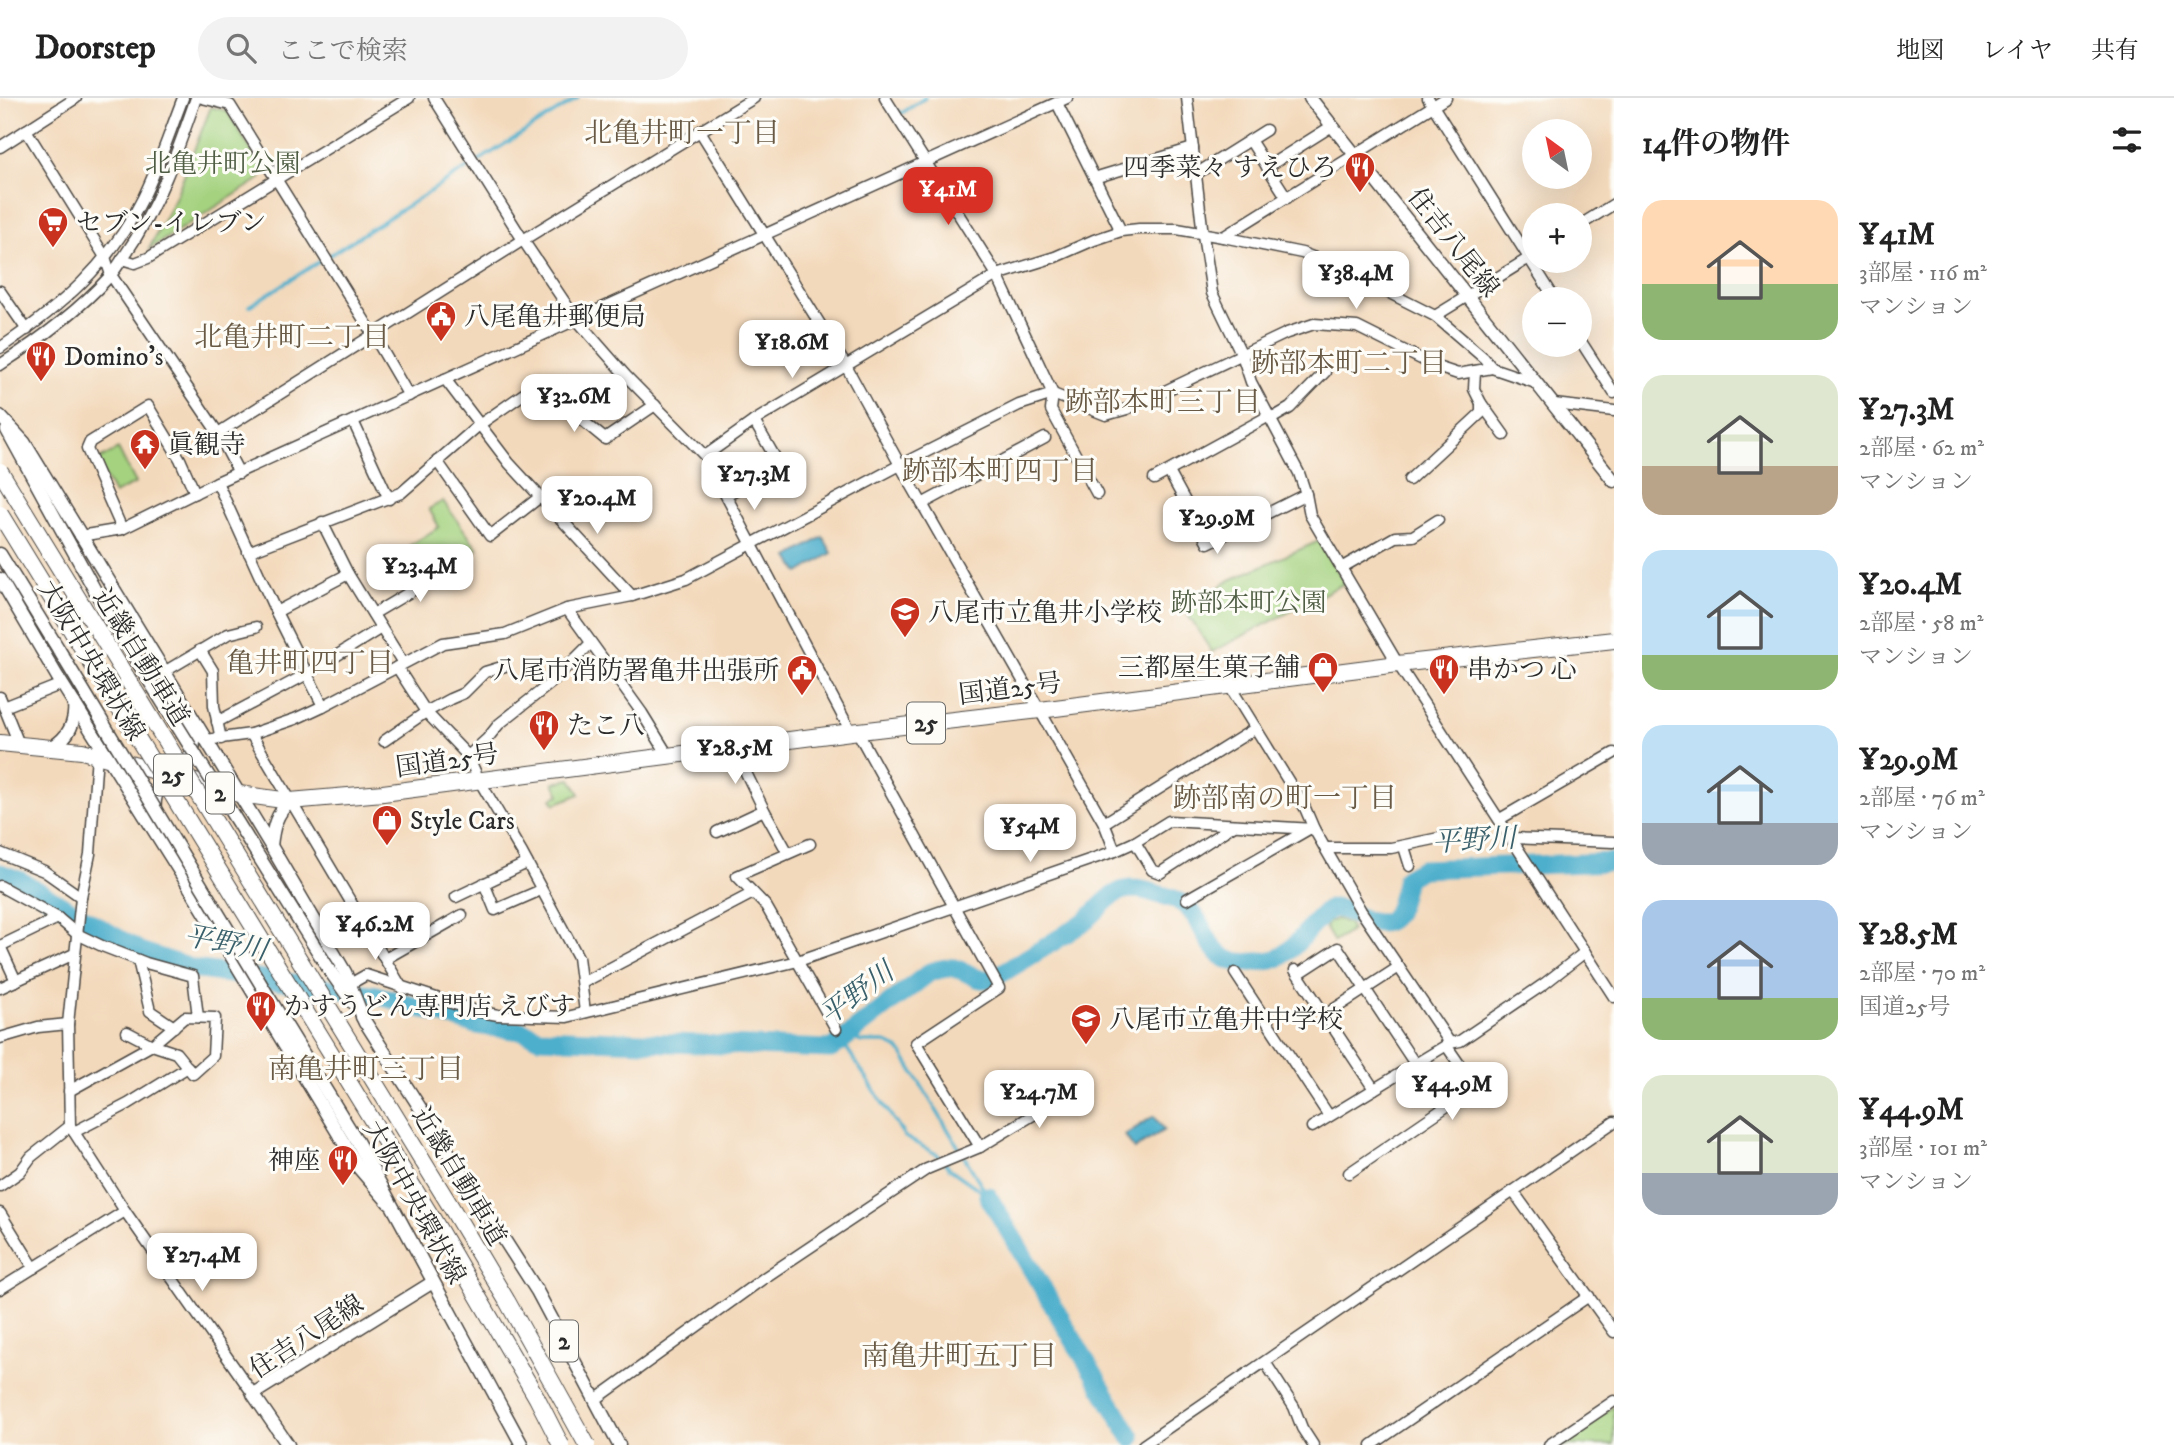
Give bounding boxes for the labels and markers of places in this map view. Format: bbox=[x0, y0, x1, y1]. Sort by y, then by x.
restaurant icon: 四季菜々 すえひろ bbox=[1343, 150, 1377, 194]
place label: 四季菜々 すえひろ bbox=[1123, 152, 1337, 185]
pin: ¥41M bbox=[907, 167, 989, 227]
supermarket icon: セブン-イレブン bbox=[36, 205, 70, 249]
place label: セブン-イレブン bbox=[76, 207, 266, 240]
pin: ¥38.4M bbox=[1299, 252, 1413, 311]
public building icon: 八尾亀井郵便局 bbox=[424, 299, 458, 343]
place label: 八尾亀井郵便局 bbox=[464, 301, 646, 334]
pin: ¥18.6M bbox=[735, 320, 849, 380]
restaurant icon: Domino's bbox=[24, 339, 58, 383]
place label: Domino's bbox=[64, 341, 163, 374]
pin: ¥32.6M bbox=[517, 374, 631, 434]
temple icon: 眞観寺 bbox=[128, 427, 162, 471]
place label: 眞観寺 bbox=[168, 429, 246, 462]
pin: ¥27.3M bbox=[697, 452, 811, 512]
pin: ¥20.4M bbox=[540, 476, 654, 536]
pin: ¥29.9M bbox=[1160, 496, 1274, 556]
pin: ¥23.4M bbox=[363, 545, 477, 604]
school or university icon: 八尾市立亀井小学校 bbox=[888, 595, 922, 639]
place label: 八尾市立亀井小学校 bbox=[928, 597, 1162, 630]
shop icon: 三都屋生菓子舗 bbox=[1306, 650, 1340, 694]
place label: 三都屋生菓子舗 bbox=[1118, 652, 1300, 685]
restaurant icon: 串かつ 心 bbox=[1427, 652, 1461, 696]
public building icon: 八尾市消防署亀井出張所 bbox=[785, 653, 819, 697]
place label: 串かつ 心 bbox=[1467, 654, 1577, 687]
place label: 八尾市消防署亀井出張所 bbox=[493, 655, 779, 688]
restaurant icon: たこ八 bbox=[527, 708, 561, 752]
place label: たこ八 bbox=[567, 710, 645, 743]
pin: ¥28.5M bbox=[678, 726, 792, 786]
shop icon: Style Cars bbox=[370, 803, 404, 847]
pin: ¥54M bbox=[989, 804, 1071, 864]
place label: Style Cars bbox=[410, 805, 515, 838]
pin: ¥46.2M bbox=[318, 902, 432, 962]
restaurant icon: かすうどん専門店 えびす bbox=[244, 989, 278, 1033]
place label: かすうどん専門店 えびす bbox=[284, 991, 576, 1024]
school or university icon: 八尾市立亀井中学校 bbox=[1069, 1002, 1103, 1046]
place label: 八尾市立亀井中学校 bbox=[1109, 1004, 1343, 1037]
pin: ¥44.9M bbox=[1395, 1062, 1509, 1122]
pin: ¥24.7M bbox=[982, 1070, 1096, 1130]
restaurant icon: 神座 bbox=[326, 1143, 360, 1187]
place label: 神座 bbox=[268, 1145, 320, 1178]
pin: ¥27.4M bbox=[145, 1234, 259, 1293]

